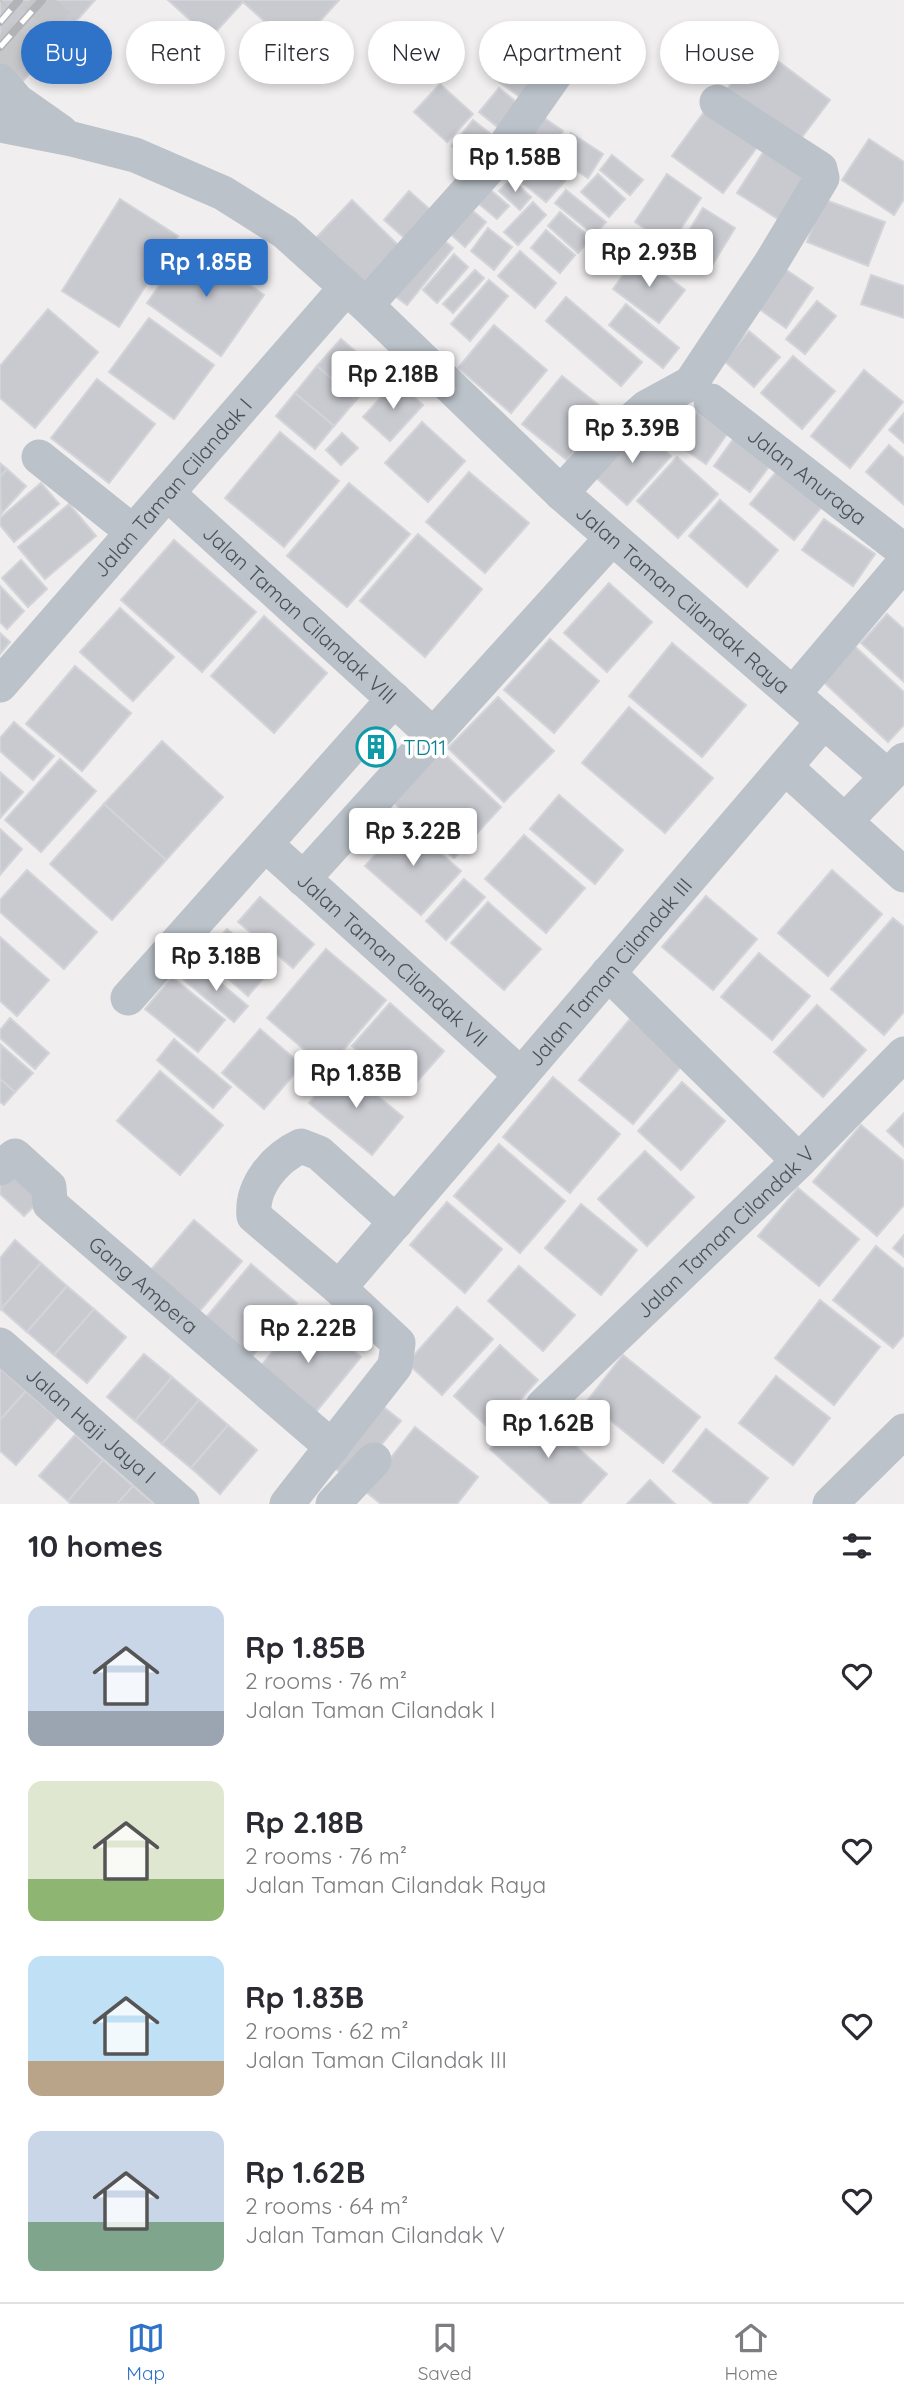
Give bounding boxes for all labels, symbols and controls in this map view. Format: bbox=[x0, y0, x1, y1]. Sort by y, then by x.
chip: Buy bbox=[21, 21, 112, 84]
chip: Rent bbox=[126, 21, 225, 84]
chip: Filters bbox=[239, 21, 354, 84]
chip: New bbox=[368, 21, 465, 84]
chip: Apartment bbox=[479, 21, 646, 84]
chip: House bbox=[660, 21, 779, 84]
pin: Rp 1.58B bbox=[443, 134, 587, 194]
text: Rp 1.58B bbox=[469, 142, 561, 171]
pin: Rp 2.93B bbox=[577, 230, 721, 289]
text: Rp 2.93B bbox=[601, 237, 697, 266]
pin: Rp 1.85B bbox=[134, 240, 278, 299]
text: Rp 1.85B bbox=[160, 247, 252, 276]
pin: Rp 2.18B bbox=[321, 352, 465, 411]
text: Rp 2.18B bbox=[348, 359, 438, 388]
street label: Jalan Taman Cilandak I bbox=[87, 393, 257, 582]
pin: Rp 3.39B bbox=[560, 406, 704, 465]
text: Rp 3.39B bbox=[584, 413, 680, 442]
street label: Jalan Anuraga bbox=[742, 421, 872, 530]
street label: Jalan Taman Cilandak Raya bbox=[571, 499, 796, 699]
street label: Jalan Taman Cilandak VIII bbox=[198, 519, 403, 709]
building icon: TD11 bbox=[355, 726, 397, 768]
place label: TD11 bbox=[403, 734, 446, 760]
pin: Rp 3.22B bbox=[341, 808, 485, 868]
text: Rp 3.22B bbox=[365, 816, 461, 845]
street label: Jalan Taman Cilandak VII bbox=[292, 866, 494, 1052]
street label: Jalan Taman Cilandak III bbox=[522, 872, 697, 1071]
pin: Rp 3.18B bbox=[144, 934, 288, 993]
text: Rp 3.18B bbox=[171, 941, 261, 970]
pin: Rp 1.83B bbox=[284, 1050, 428, 1110]
text: Rp 1.83B bbox=[310, 1058, 402, 1087]
street label: Jalan Taman Cilandak V bbox=[630, 1140, 820, 1323]
street label: Gang Ampera bbox=[84, 1230, 204, 1339]
pin: Rp 2.22B bbox=[236, 1306, 380, 1365]
text: Rp 2.22B bbox=[260, 1313, 356, 1342]
street label: Jalan Haji Jaya I bbox=[21, 1361, 162, 1488]
pin: Rp 1.62B bbox=[476, 1400, 620, 1460]
text: Rp 1.62B bbox=[502, 1408, 594, 1437]
text: 10 homes bbox=[28, 1527, 163, 1565]
icon: filters bbox=[838, 1527, 876, 1565]
text: Rp 1.85B bbox=[245, 1628, 365, 1666]
icon: home bbox=[84, 1634, 168, 1718]
icon: heart bbox=[838, 1657, 876, 1695]
text: 2 rooms · 76 m² bbox=[245, 1666, 407, 1695]
text: Jalan Taman Cilandak I bbox=[245, 1695, 496, 1724]
text: Rp 2.18B bbox=[245, 1803, 364, 1841]
icon: home bbox=[84, 1809, 168, 1893]
icon: heart bbox=[838, 1832, 876, 1870]
text: 2 rooms · 76 m² bbox=[245, 1841, 407, 1870]
text: Jalan Taman Cilandak Raya bbox=[245, 1870, 546, 1899]
text: Rp 1.83B bbox=[245, 1978, 364, 2016]
icon: home bbox=[84, 1984, 168, 2068]
icon: heart bbox=[838, 2007, 876, 2045]
text: 2 rooms · 62 m² bbox=[245, 2016, 409, 2045]
text: Jalan Taman Cilandak III bbox=[245, 2045, 507, 2074]
text: Rp 1.62B bbox=[245, 2153, 365, 2191]
icon: home bbox=[84, 2159, 168, 2243]
icon: heart bbox=[838, 2182, 876, 2220]
text: 2 rooms · 64 m² bbox=[245, 2191, 408, 2220]
text: Jalan Taman Cilandak V bbox=[245, 2220, 505, 2249]
tab: Map bbox=[126, 2319, 165, 2385]
tab: Saved bbox=[418, 2319, 472, 2385]
tab: Home bbox=[724, 2319, 778, 2385]

